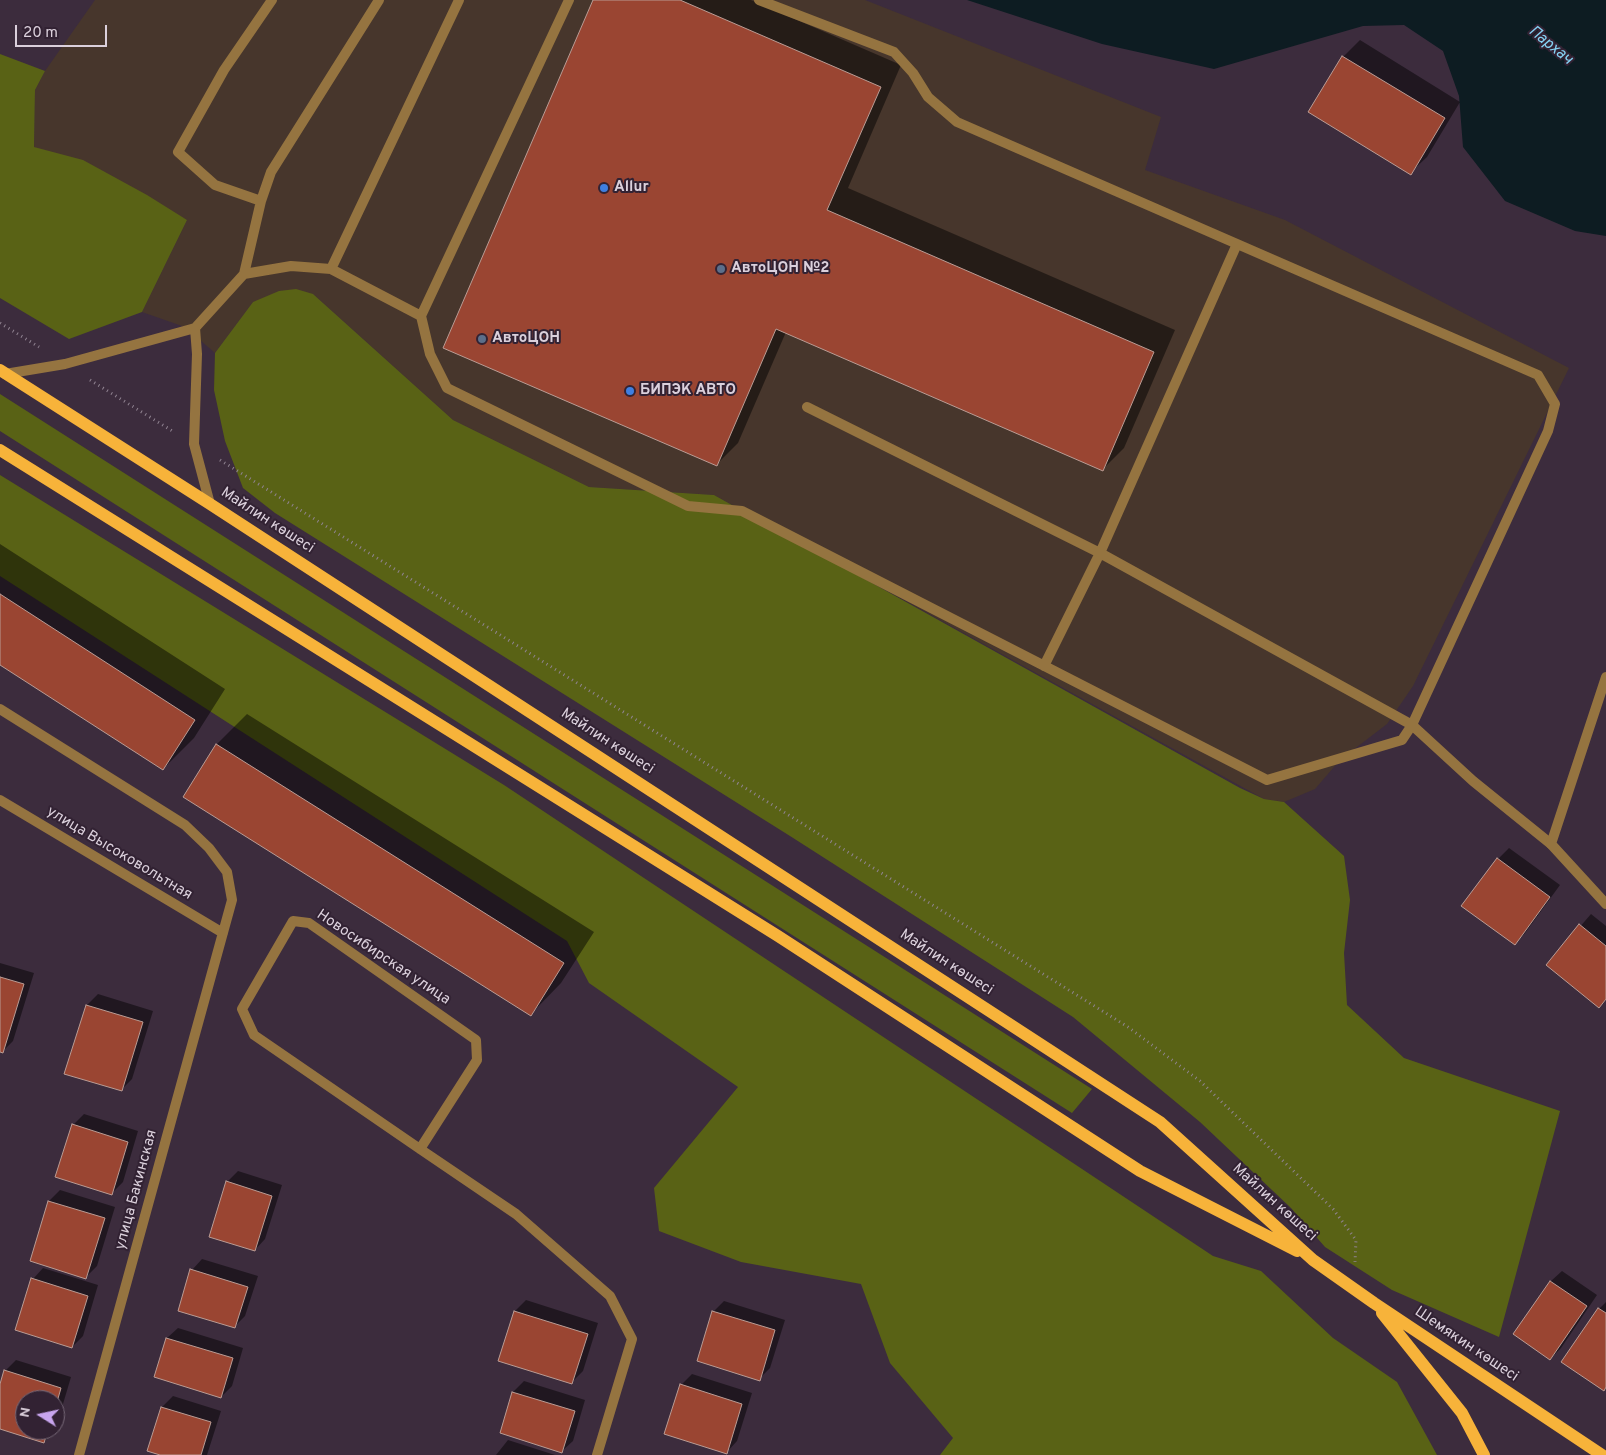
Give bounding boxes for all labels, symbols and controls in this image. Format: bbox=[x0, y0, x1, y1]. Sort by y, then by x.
scale bar bbox=[18, 15, 110, 47]
water label: Пархач bbox=[1524, 22, 1576, 70]
text: 20 m bbox=[23, 24, 58, 43]
place label: Allur bbox=[614, 179, 649, 197]
marker: Allur bbox=[598, 182, 610, 194]
place label: АвтоЦОН №2 bbox=[731, 260, 829, 278]
marker: АвтоЦОН №2 bbox=[715, 263, 727, 275]
place label: АвтоЦОН bbox=[492, 330, 560, 348]
marker: АвтоЦОН bbox=[476, 333, 488, 345]
place label: БИПЭК АВТО bbox=[640, 382, 736, 400]
marker: БИПЭК АВТО bbox=[624, 385, 636, 397]
street label: Майлин көшесі bbox=[217, 484, 317, 558]
street label: Майлин көшесі bbox=[557, 705, 657, 779]
street label: улица Высоковольтная bbox=[43, 803, 195, 905]
street label: Новосибирская улица bbox=[313, 906, 453, 1010]
street label: Майлин көшесі bbox=[896, 926, 996, 1000]
street label: улица Бакинская bbox=[112, 1128, 162, 1252]
street label: Майлин көшесі bbox=[1228, 1160, 1320, 1246]
street label: Шемякин көшесі bbox=[1411, 1304, 1521, 1386]
north arrow bbox=[15, 1390, 65, 1440]
text: N bbox=[16, 1406, 35, 1419]

